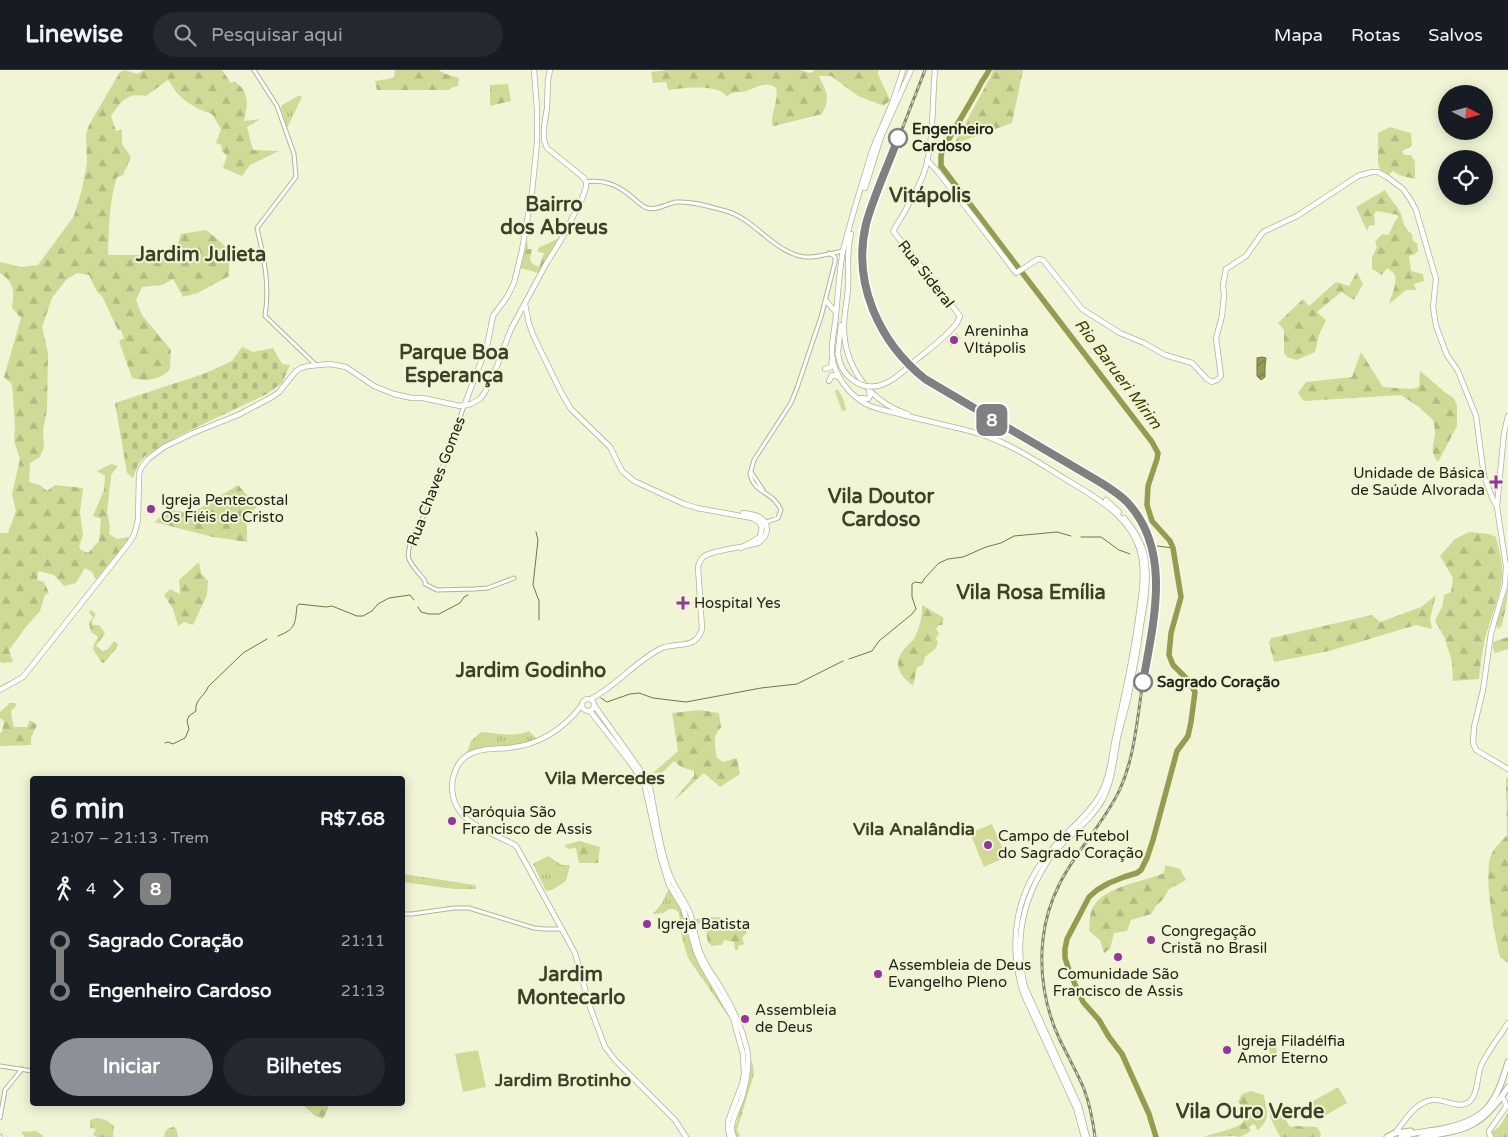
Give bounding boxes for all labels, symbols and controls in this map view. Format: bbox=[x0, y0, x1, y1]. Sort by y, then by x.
search box bbox=[153, 12, 503, 57]
text: Linewise bbox=[25, 20, 123, 49]
icon: search bbox=[171, 21, 199, 49]
text: Pesquisar aqui bbox=[211, 24, 343, 46]
text: Mapa bbox=[1274, 24, 1323, 46]
text: Rotas bbox=[1351, 24, 1400, 46]
text: Salvos bbox=[1428, 24, 1483, 46]
north arrow bbox=[1438, 85, 1492, 140]
map controls bbox=[1438, 85, 1493, 205]
place label: Engenheiro Cardoso bbox=[912, 120, 994, 155]
marker: Engenheiro Cardoso bbox=[888, 128, 908, 148]
button: locate bbox=[1438, 150, 1493, 205]
district label: Vitápolis bbox=[889, 184, 971, 208]
district label: Bairro dos Abreus bbox=[500, 193, 608, 240]
street label: Rua Sideral bbox=[894, 237, 958, 311]
district label: Jardim Julieta bbox=[135, 243, 266, 267]
water label: Rio Barueri Mirim bbox=[1070, 315, 1166, 433]
place label: Areninha VItápolis bbox=[964, 322, 1029, 357]
marker: Areninha VItápolis bbox=[948, 334, 960, 346]
district label: Parque Boa Esperança bbox=[399, 341, 509, 388]
line badge: 8 bbox=[976, 404, 1008, 436]
text: 8 bbox=[986, 409, 998, 431]
street label: Rua Chaves Gomes bbox=[403, 414, 469, 548]
place label: Unidade de Básica de Saúde Alvorada bbox=[1351, 464, 1485, 499]
marker: Unidade de Básica de Saúde Alvorada bbox=[1489, 475, 1503, 489]
district label: Vila Doutor Cardoso bbox=[828, 485, 935, 532]
place label: Igreja Pentecostal Os Fiéis de Cristo bbox=[161, 491, 288, 526]
marker: Igreja Pentecostal Os Fiéis de Cristo bbox=[145, 503, 157, 515]
district label: Vila Rosa Emília bbox=[956, 581, 1106, 605]
place label: Hospital Yes bbox=[694, 594, 781, 612]
marker: Hospital Yes bbox=[676, 596, 690, 610]
district label: Jardim Godinho bbox=[455, 659, 606, 683]
marker: Sagrado Coração bbox=[1133, 672, 1153, 692]
place label: Sagrado Coração bbox=[1157, 673, 1280, 692]
district label: Vila Mercedes bbox=[545, 767, 665, 789]
text: 6 min bbox=[50, 792, 125, 826]
place label: Paróquia São Francisco de Assis bbox=[462, 803, 592, 838]
text: R$7.68 bbox=[320, 808, 385, 830]
marker: Paróquia São Francisco de Assis bbox=[446, 815, 458, 827]
district label: Vila Analândia bbox=[853, 818, 975, 840]
place label: Campo de Futebol do Sagrado Coração bbox=[998, 827, 1143, 862]
text: 21:07 – 21:13 · Trem bbox=[50, 828, 209, 848]
marker: Campo de Futebol do Sagrado Coração bbox=[982, 839, 994, 851]
icon: walk bbox=[50, 875, 78, 903]
icon: forward bbox=[104, 875, 132, 903]
text: 8 bbox=[150, 878, 161, 900]
text: 4 bbox=[86, 879, 96, 899]
place label: Igreja Batista bbox=[657, 915, 750, 933]
marker: Igreja Batista bbox=[641, 918, 653, 930]
place label: Congregação Cristã no Brasil bbox=[1161, 922, 1267, 957]
text: Sagrado Coração bbox=[88, 930, 244, 952]
text: 21:11 bbox=[341, 931, 385, 951]
marker: Congregação Cristã no Brasil bbox=[1145, 934, 1157, 946]
marker: Comunidade São Francisco de Assis bbox=[1112, 951, 1124, 963]
place label: Assembleia de Deus Evangelho Pleno bbox=[888, 956, 1031, 991]
district label: Jardim Montecarlo bbox=[517, 963, 625, 1010]
place label: Comunidade São Francisco de Assis bbox=[1053, 965, 1183, 1000]
marker: Assembleia de Deus Evangelho Pleno bbox=[872, 968, 884, 980]
text: Engenheiro Cardoso bbox=[88, 980, 272, 1002]
text: 21:13 bbox=[341, 981, 385, 1001]
place label: Assembleia de Deus bbox=[755, 1001, 837, 1036]
marker: Assembleia de Deus bbox=[739, 1013, 751, 1025]
place label: Igreja Filadélfia Amor Eterno bbox=[1237, 1032, 1345, 1067]
button: Iniciar bbox=[50, 1038, 213, 1096]
button: Bilhetes bbox=[223, 1038, 385, 1096]
marker: Igreja Filadélfia Amor Eterno bbox=[1221, 1044, 1233, 1056]
district label: Jardim Brotinho bbox=[494, 1069, 631, 1091]
district label: Vila Ouro Verde bbox=[1176, 1100, 1324, 1124]

